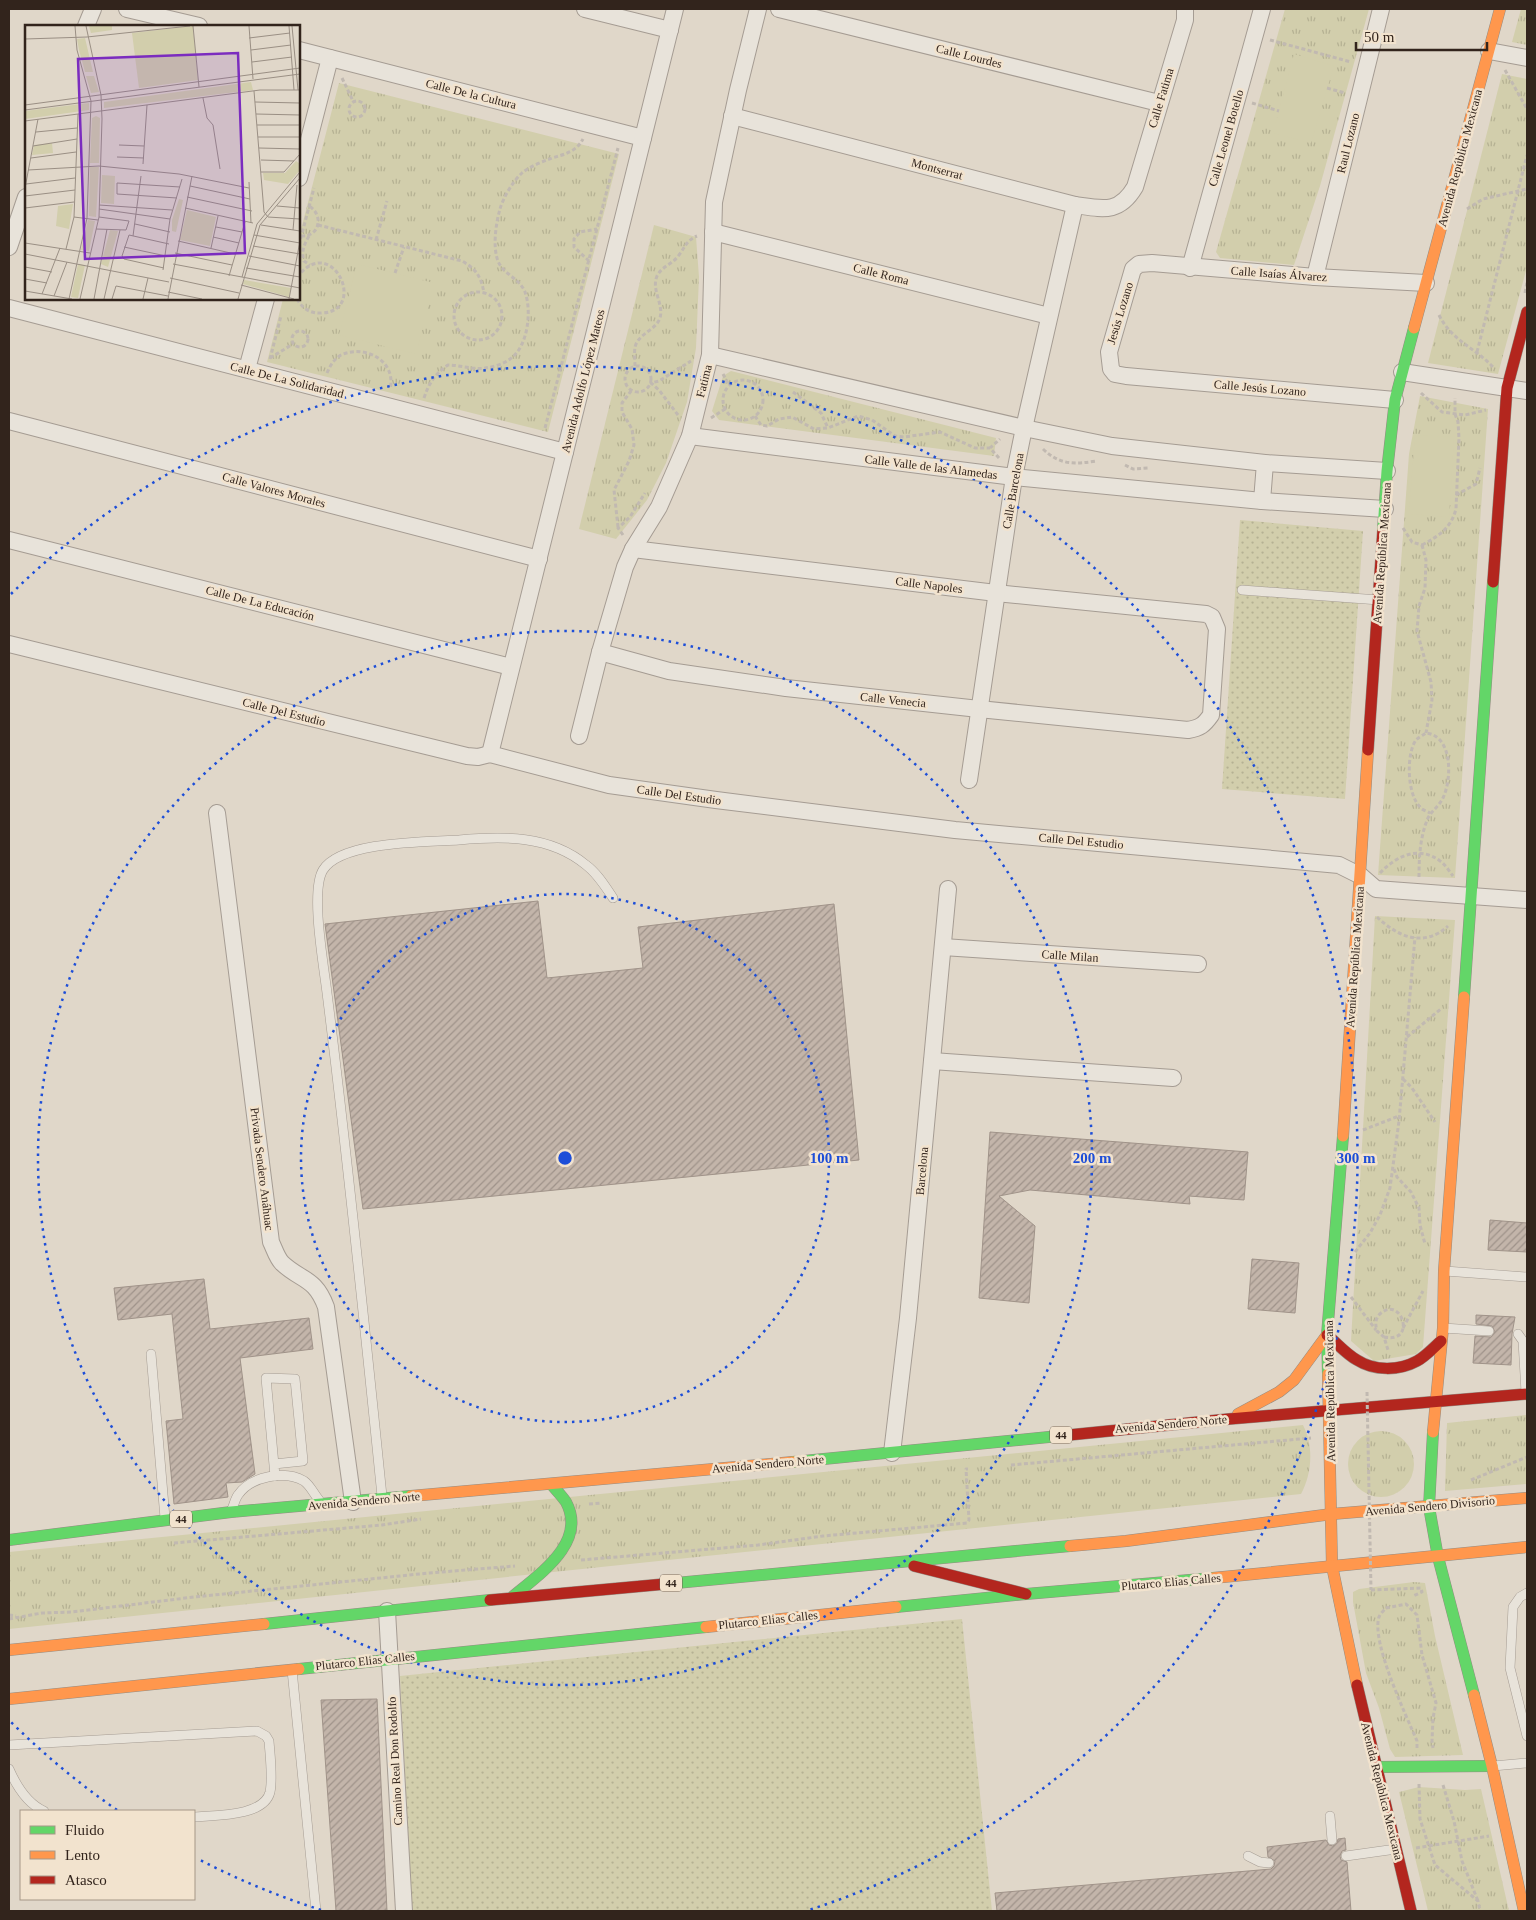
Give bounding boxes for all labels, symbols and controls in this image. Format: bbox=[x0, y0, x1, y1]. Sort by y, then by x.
scale bar bbox=[1356, 20, 1487, 52]
inset map bbox=[25, 25, 300, 300]
text: 50 m bbox=[1364, 29, 1395, 45]
street label: Calle Lourdes bbox=[934, 41, 1004, 71]
street label: Calle Fatima bbox=[1145, 66, 1177, 130]
street label: Calle De la Cultura bbox=[424, 76, 518, 112]
street label: Avenida República Mexicana bbox=[1435, 87, 1485, 228]
street label: Calle Leonel Botello bbox=[1205, 88, 1247, 188]
street label: Raul Lozano bbox=[1334, 111, 1362, 175]
street label: Montserrat bbox=[910, 155, 965, 183]
street label: Calle Roma bbox=[852, 260, 911, 288]
street label: Calle Isaías Álvarez bbox=[1230, 264, 1328, 284]
street label: Jesús Lozano bbox=[1104, 280, 1136, 346]
street label: Avenida Adolfo López Mateos bbox=[558, 307, 608, 454]
street label: Calle De La Solidaridad bbox=[229, 359, 345, 401]
street label: Fatima bbox=[693, 362, 715, 399]
street label: Calle Jesús Lozano bbox=[1213, 377, 1307, 399]
street label: Calle Barcelona bbox=[999, 451, 1027, 530]
street label: Calle Valle de las Alamedas bbox=[864, 452, 999, 482]
street label: Calle Valores Morales bbox=[221, 469, 328, 511]
street label: Avenida República Mexicana bbox=[1370, 481, 1394, 624]
street label: Calle Napoles bbox=[895, 574, 964, 596]
street label: Calle De La Educación bbox=[204, 583, 316, 623]
street label: Calle Venecia bbox=[859, 690, 927, 710]
street label: Calle Del Estudio bbox=[241, 695, 327, 729]
street label: Calle Del Estudio bbox=[636, 782, 722, 808]
street label: Calle Del Estudio bbox=[1038, 830, 1124, 852]
street label: Avenida República Mexicana bbox=[1343, 885, 1367, 1028]
street label: Calle Milan bbox=[1041, 947, 1099, 965]
street label: Privada Sendero Anáhuac bbox=[247, 1107, 277, 1231]
street label: Barcelona bbox=[913, 1145, 931, 1196]
centre of rings bbox=[556, 1149, 574, 1167]
text: 100 m bbox=[810, 1150, 849, 1166]
text: 200 m bbox=[1073, 1150, 1112, 1166]
text: 300 m bbox=[1337, 1150, 1376, 1166]
street label: Avenida República Mexicana bbox=[1322, 1319, 1338, 1462]
street label: Avenida Sendero Norte bbox=[1114, 1412, 1228, 1436]
road number: 44 bbox=[1050, 1426, 1072, 1444]
street label: Avenida Sendero Norte bbox=[711, 1452, 825, 1476]
street label: Avenida Sendero Norte bbox=[307, 1489, 421, 1513]
street label: Avenida Sendero Divisorio bbox=[1364, 1493, 1496, 1519]
road number: 44 bbox=[170, 1510, 192, 1528]
street label: Plutarco Elias Calles bbox=[1121, 1571, 1222, 1593]
road number: 44 bbox=[660, 1575, 682, 1592]
street label: Plutarco Elias Calles bbox=[718, 1608, 819, 1632]
street label: Plutarco Elias Calles bbox=[315, 1649, 416, 1673]
street label: Camino Real Don Rodolfo bbox=[385, 1696, 405, 1826]
street label: Avenida República Mexicana bbox=[1358, 1721, 1406, 1862]
legend bbox=[20, 1810, 195, 1900]
text: Fluido bbox=[65, 1822, 104, 1838]
text: Lento bbox=[65, 1847, 100, 1863]
text: Atasco bbox=[65, 1872, 107, 1888]

